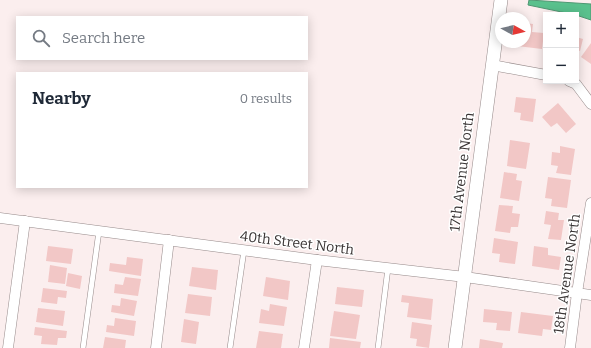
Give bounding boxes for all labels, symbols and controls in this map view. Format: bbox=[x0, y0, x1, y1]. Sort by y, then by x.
north arrow bbox=[495, 12, 531, 48]
map controls bbox=[543, 12, 579, 84]
button: + bbox=[543, 12, 579, 48]
search box bbox=[16, 16, 308, 60]
icon: search bbox=[30, 27, 52, 49]
text: Search here bbox=[62, 29, 145, 47]
button: − bbox=[543, 48, 579, 84]
text: Nearby bbox=[32, 88, 91, 109]
text: 0 results bbox=[240, 91, 292, 106]
street label: 17th Avenue North bbox=[446, 111, 478, 232]
street label: 18th Avenue North bbox=[550, 213, 584, 335]
street label: 40th Street North bbox=[239, 228, 355, 258]

